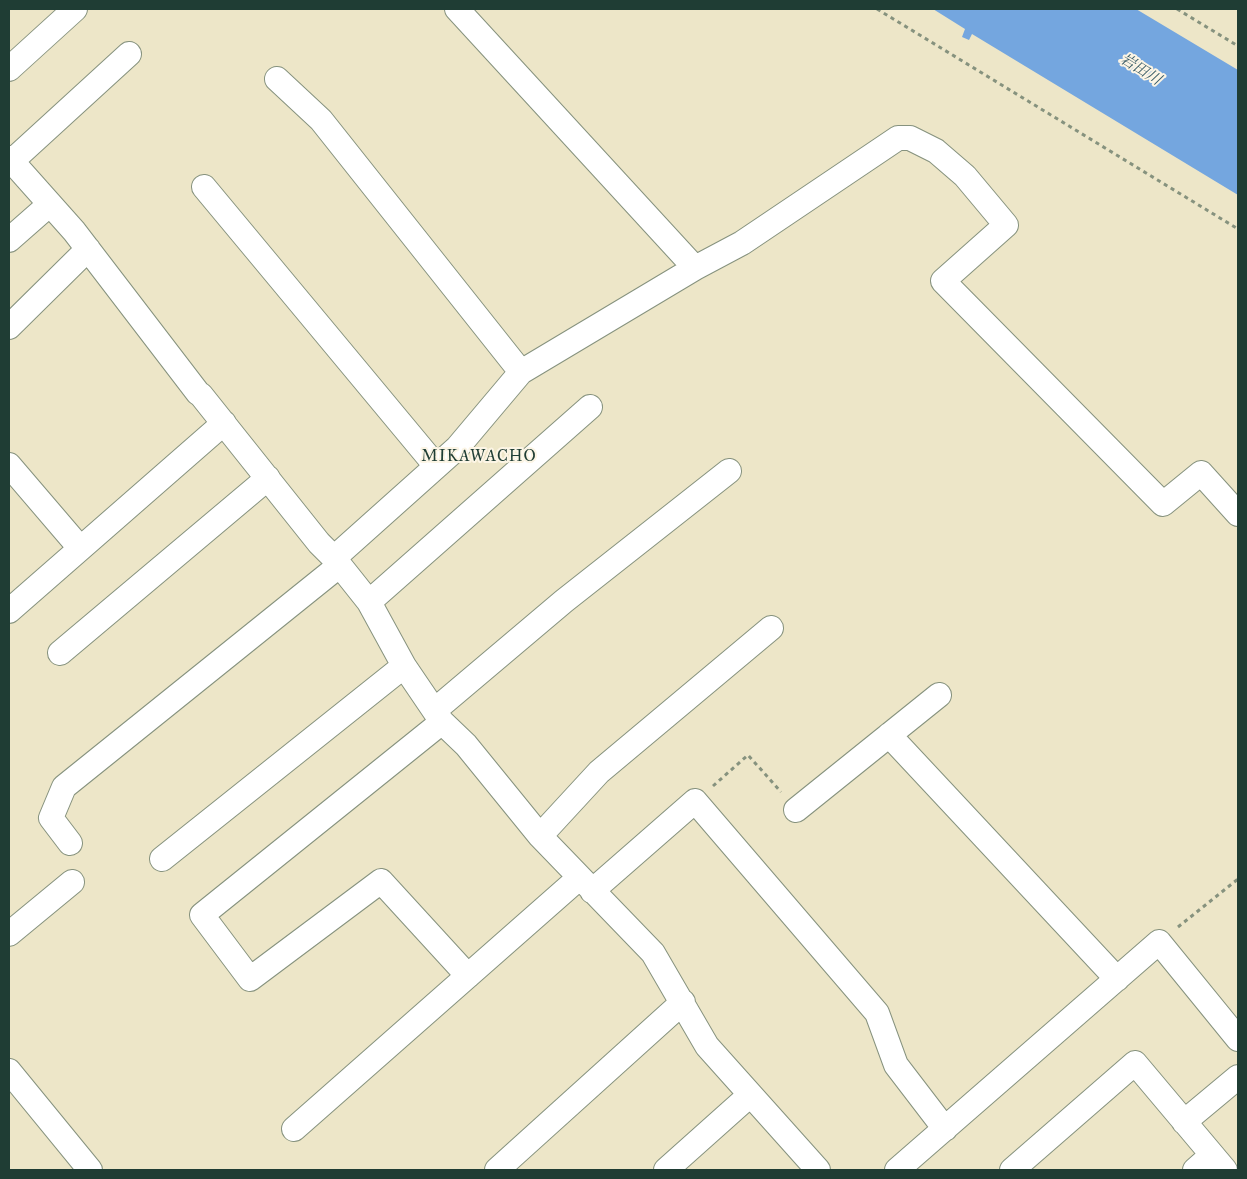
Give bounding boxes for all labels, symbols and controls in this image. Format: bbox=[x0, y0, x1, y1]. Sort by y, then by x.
water label: 岩田川 bbox=[1116, 50, 1164, 90]
district label: MIKAWACHO bbox=[420, 447, 538, 467]

